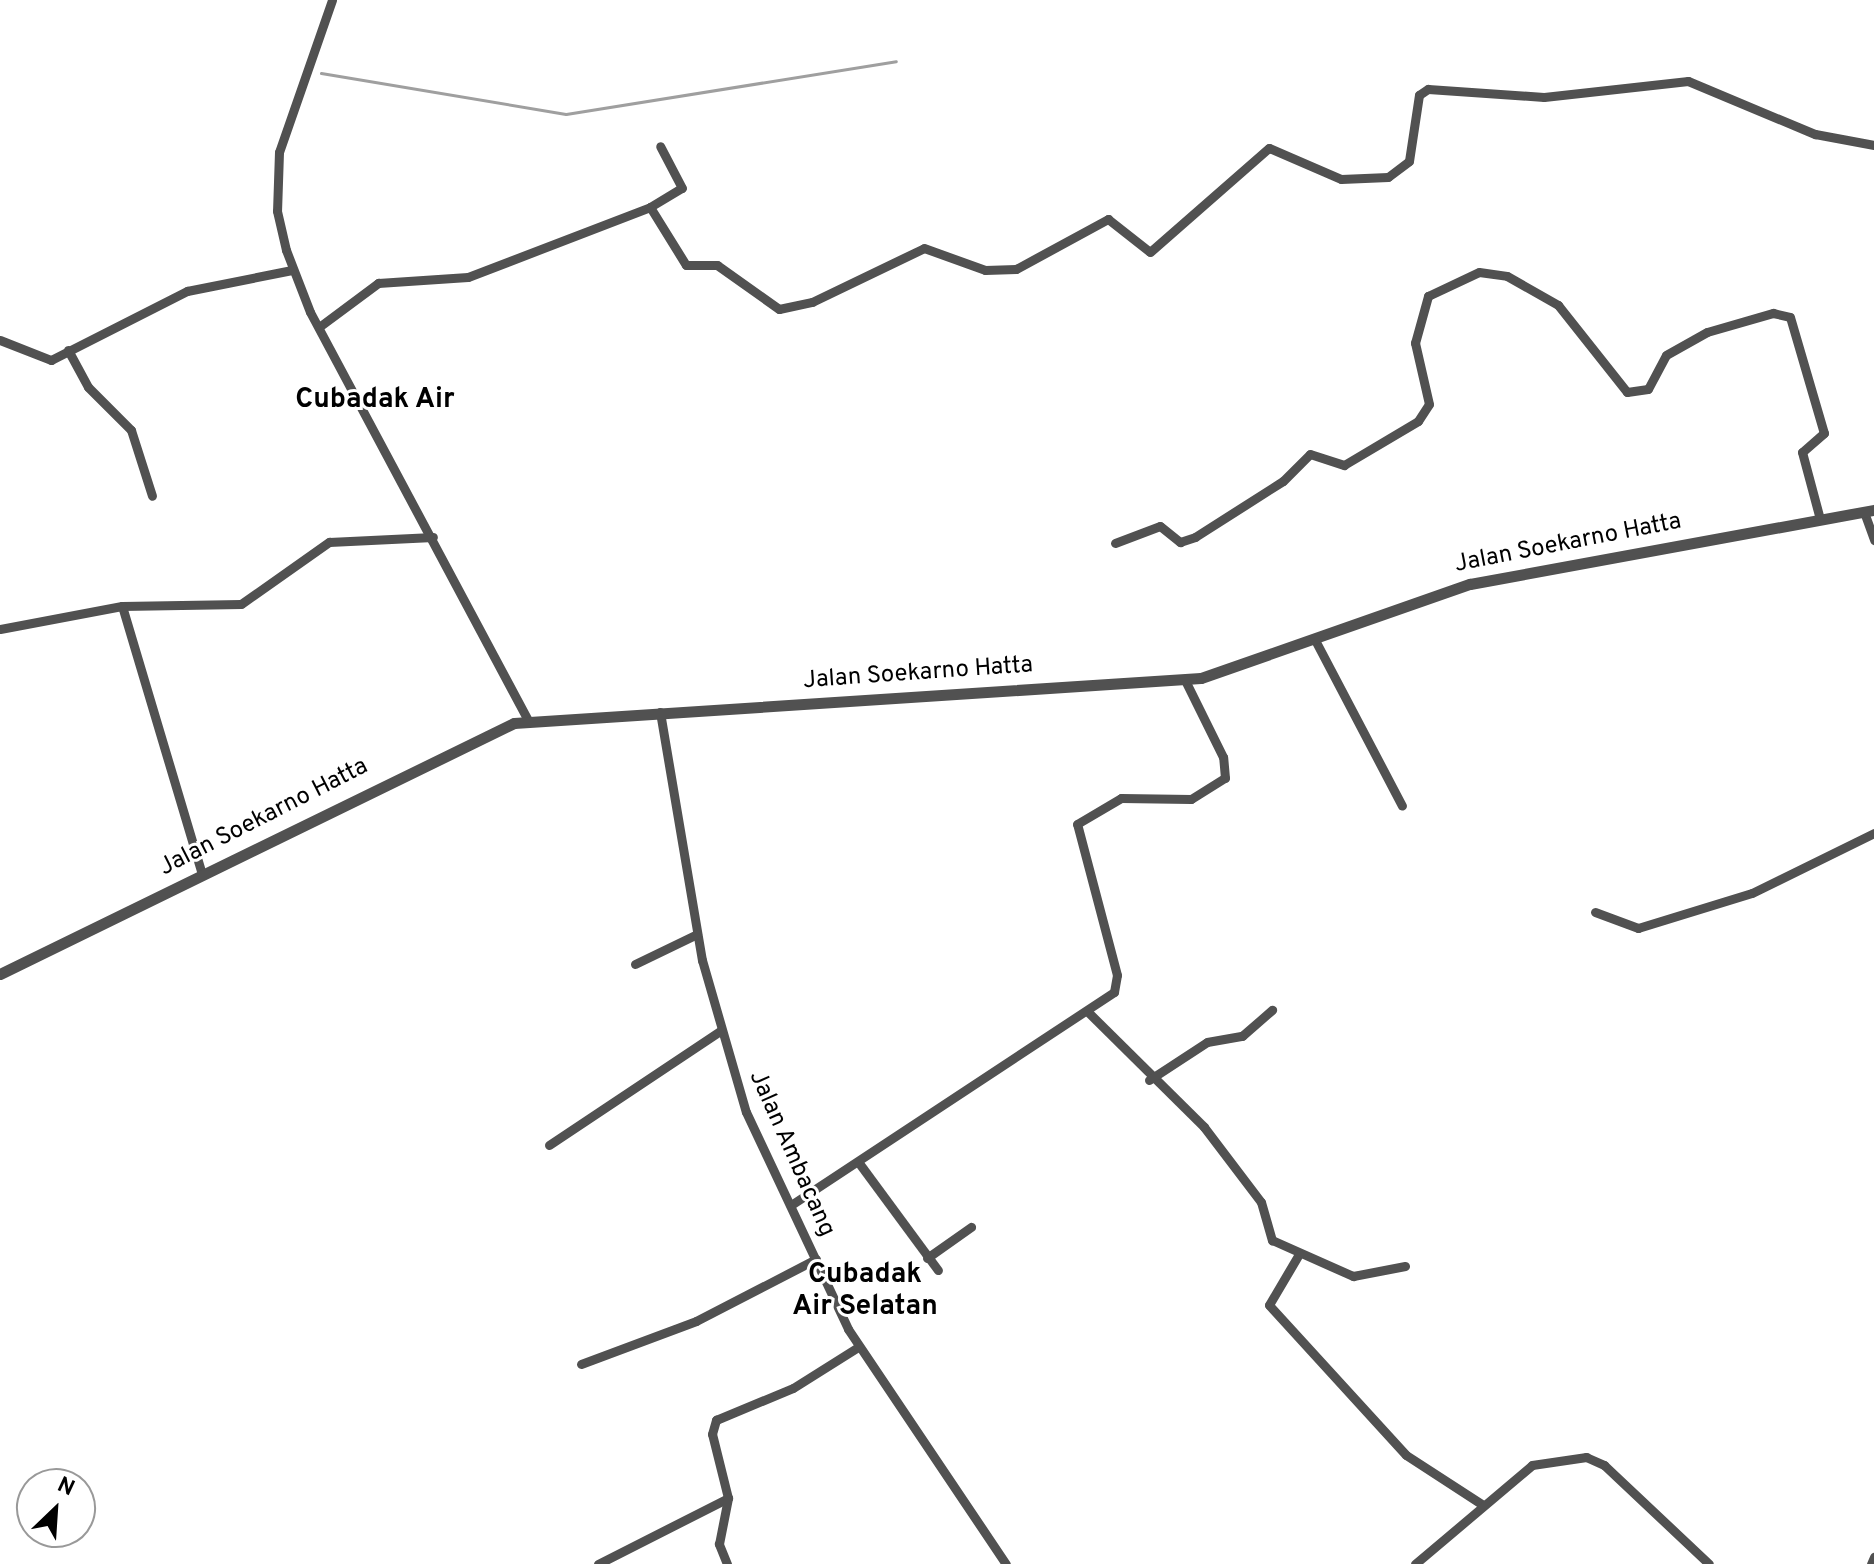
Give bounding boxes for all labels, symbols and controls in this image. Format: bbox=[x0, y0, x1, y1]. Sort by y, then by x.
district label: Cubadak Air bbox=[295, 383, 455, 417]
street label: Jalan Soekarno Hatta bbox=[1452, 508, 1684, 580]
street label: Jalan Soekarno Hatta bbox=[802, 652, 1034, 696]
street label: Jalan Soekarno Hatta bbox=[155, 753, 373, 883]
street label: Jalan Ambacang bbox=[741, 1066, 841, 1242]
district label: Cubadak Air Selatan bbox=[792, 1258, 938, 1324]
north arrow bbox=[16, 1468, 96, 1548]
text: N bbox=[53, 1472, 78, 1503]

